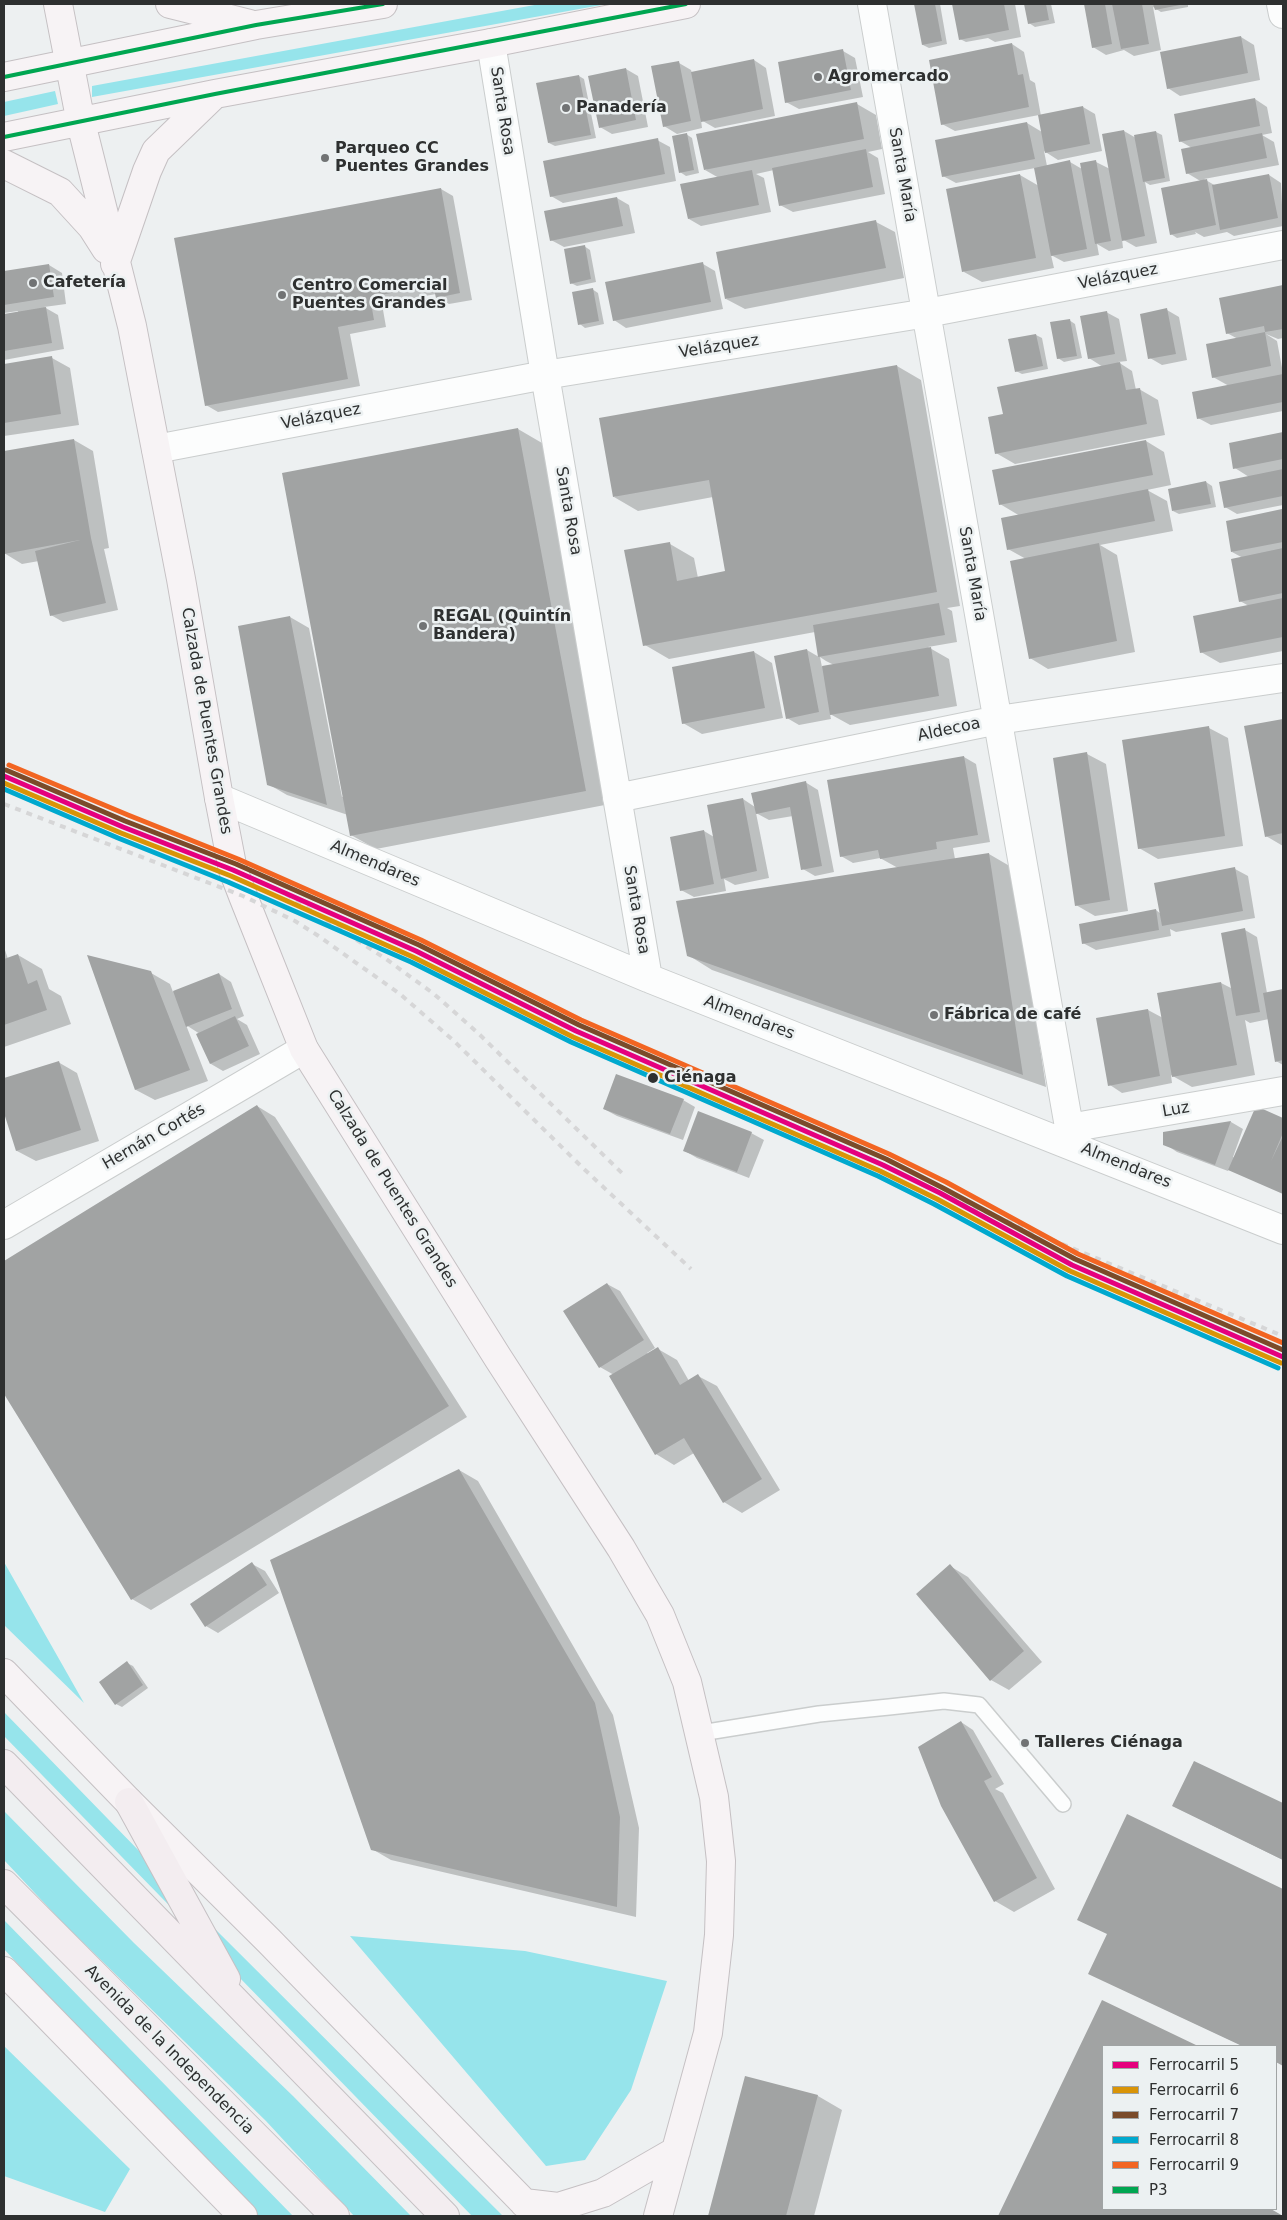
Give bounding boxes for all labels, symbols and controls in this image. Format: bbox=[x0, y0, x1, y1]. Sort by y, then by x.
street label: Santa Rosa bbox=[486, 65, 518, 157]
place label: Agromercado bbox=[828, 67, 949, 87]
marker: Agromercado bbox=[812, 71, 824, 83]
place label: Panadería bbox=[576, 98, 667, 118]
marker: Panadería bbox=[560, 102, 572, 114]
street label: Santa María bbox=[884, 126, 920, 224]
place label: Parqueo CC Puentes Grandes bbox=[335, 139, 489, 177]
marker: Parqueo CC Puentes Grandes bbox=[319, 152, 331, 164]
street label: Velázquez bbox=[1077, 260, 1159, 294]
place label: Cafetería bbox=[43, 273, 126, 293]
place label: Centro Comercial Puentes Grandes bbox=[292, 276, 447, 314]
marker: Cafetería bbox=[27, 277, 39, 289]
marker: Centro Comercial Puentes Grandes bbox=[276, 289, 288, 301]
street label: Velázquez bbox=[678, 331, 760, 363]
street label: Velázquez bbox=[280, 400, 362, 434]
street label: Santa Rosa bbox=[551, 465, 585, 557]
street label: Santa María bbox=[954, 525, 990, 623]
street label: Calzada de Puentes Grandes bbox=[177, 606, 235, 836]
place label: REGAL (Quintín Bandera) bbox=[433, 607, 571, 645]
marker: REGAL (Quintín Bandera) bbox=[417, 620, 429, 632]
street label: Aldecoa bbox=[916, 714, 982, 746]
street label: Almendares bbox=[327, 837, 423, 891]
street label: Santa Rosa bbox=[619, 864, 653, 956]
street label: Almendares bbox=[701, 992, 797, 1044]
place label: Fábrica de café bbox=[944, 1005, 1081, 1025]
marker: Fábrica de café bbox=[928, 1009, 940, 1021]
place label: Ciénaga bbox=[664, 1068, 737, 1088]
marker: Ciénaga bbox=[646, 1071, 660, 1085]
street label: Calzada de Puentes Grandes bbox=[323, 1086, 461, 1292]
street label: Luz bbox=[1161, 1098, 1191, 1122]
street label: Hernán Cortés bbox=[99, 1100, 209, 1174]
street label: Almendares bbox=[1078, 1139, 1174, 1193]
place label: Talleres Ciénaga bbox=[1035, 1733, 1183, 1753]
marker: Talleres Ciénaga bbox=[1019, 1737, 1031, 1749]
street label: Avenida de la Independencia bbox=[80, 1961, 258, 2139]
legend bbox=[1102, 2045, 1277, 2210]
text: Ferrocarril 5 bbox=[1149, 2056, 1239, 2074]
text: Ferrocarril 6 bbox=[1149, 2081, 1239, 2099]
text: Ferrocarril 7 bbox=[1149, 2106, 1239, 2124]
text: Ferrocarril 8 bbox=[1149, 2131, 1239, 2149]
text: Ferrocarril 9 bbox=[1149, 2156, 1239, 2174]
text: P3 bbox=[1149, 2181, 1168, 2199]

